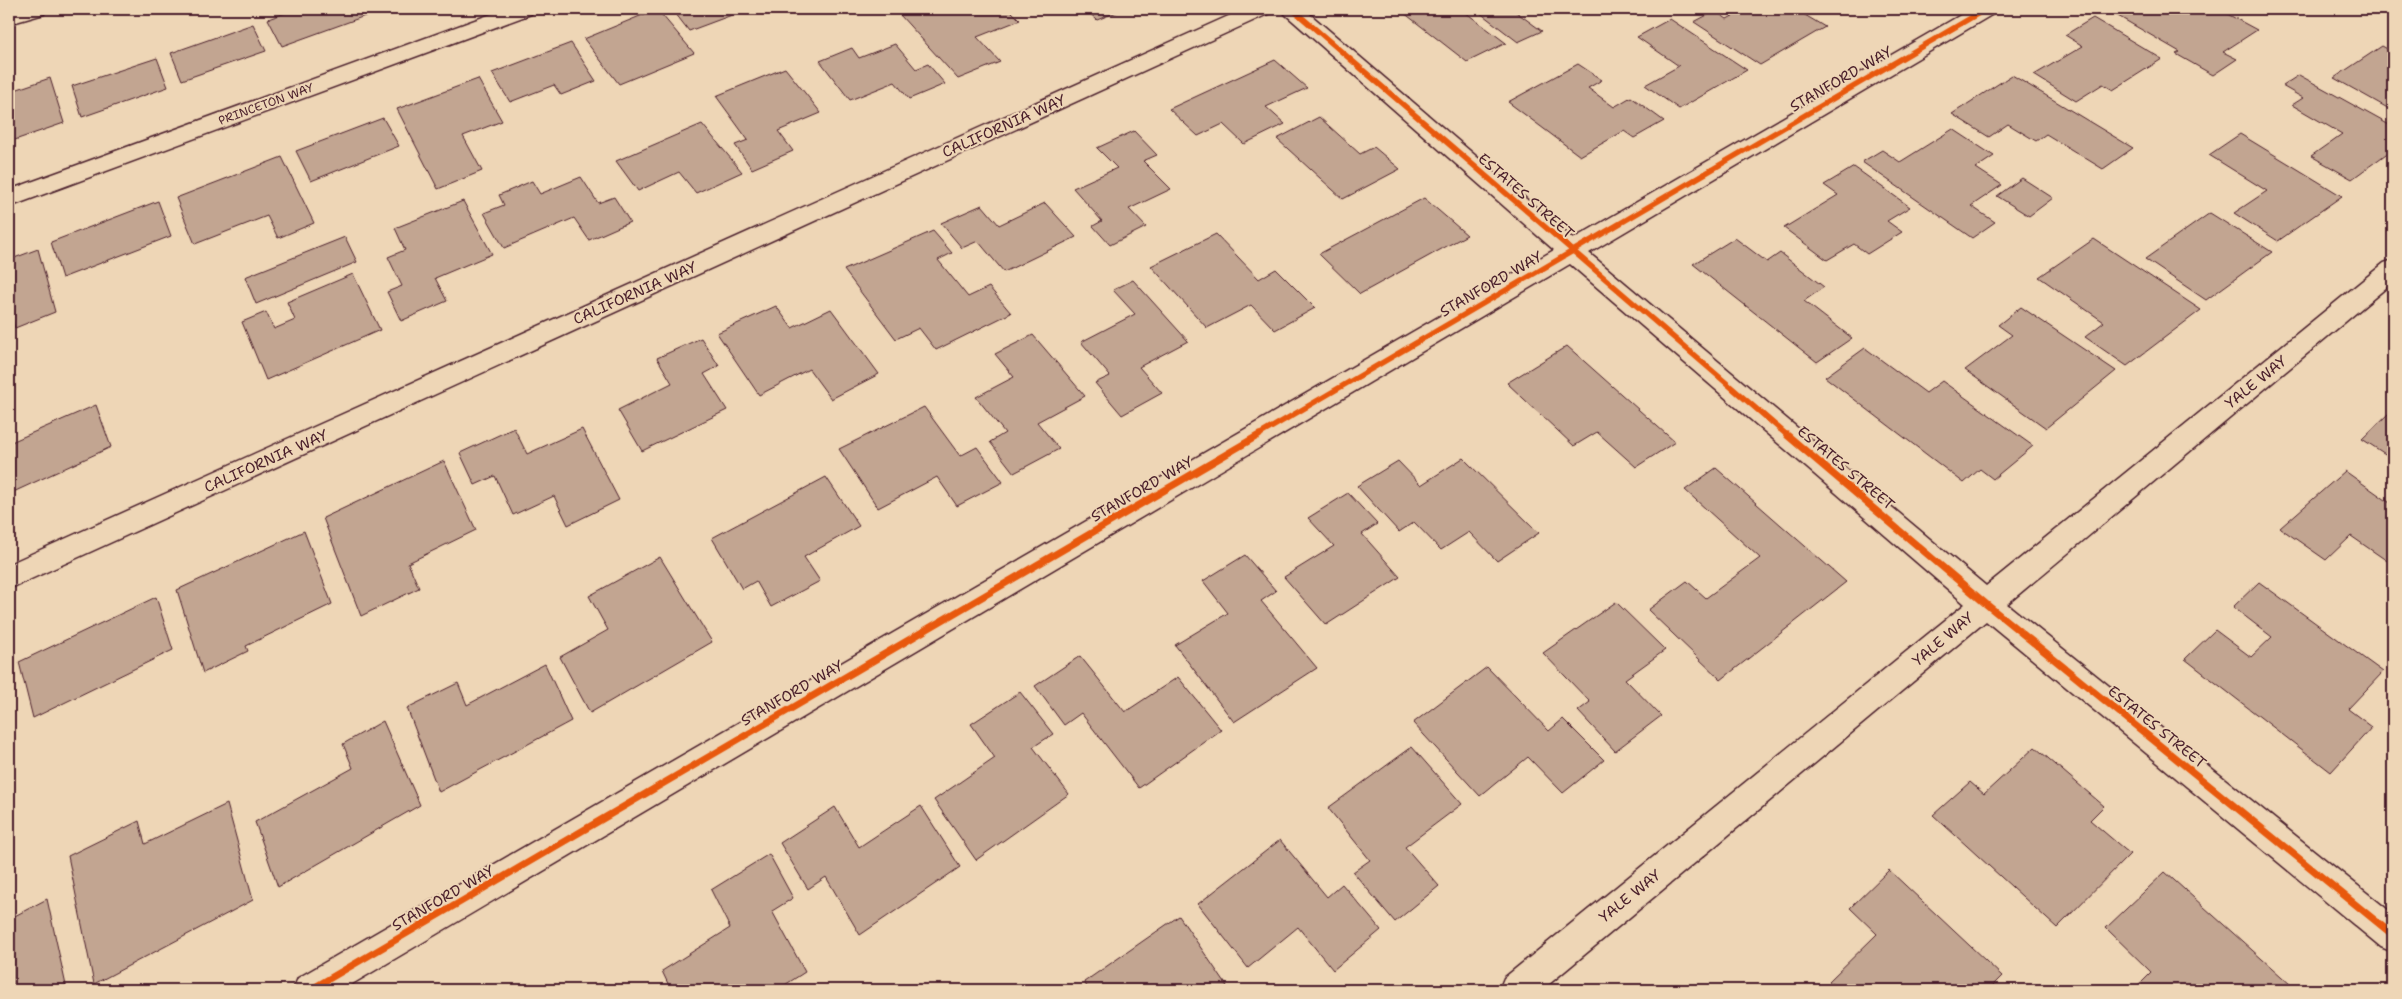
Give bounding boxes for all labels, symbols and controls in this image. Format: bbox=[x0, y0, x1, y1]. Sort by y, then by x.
street label: STANFORD WAY bbox=[1786, 41, 1896, 117]
street label: PRINCETON WAY bbox=[216, 79, 317, 129]
street label: CALIFORNIA WAY bbox=[939, 90, 1069, 162]
street label: ESTATES STREET bbox=[1474, 149, 1578, 243]
street label: STANFORD WAY bbox=[1436, 246, 1546, 322]
street label: CALIFORNIA WAY bbox=[570, 257, 700, 329]
street label: YALE WAY bbox=[2221, 351, 2291, 413]
street label: ESTATES STREET bbox=[1793, 421, 1899, 515]
street label: CALIFORNIA WAY bbox=[201, 425, 331, 497]
street label: STANFORD WAY bbox=[1087, 451, 1197, 527]
street label: YALE WAY bbox=[1908, 608, 1978, 670]
street label: STANFORD WAY bbox=[737, 655, 847, 731]
street label: ESTATES STREET bbox=[2104, 681, 2210, 773]
street label: STANFORD WAY bbox=[388, 860, 498, 936]
street label: YALE WAY bbox=[1595, 865, 1665, 927]

